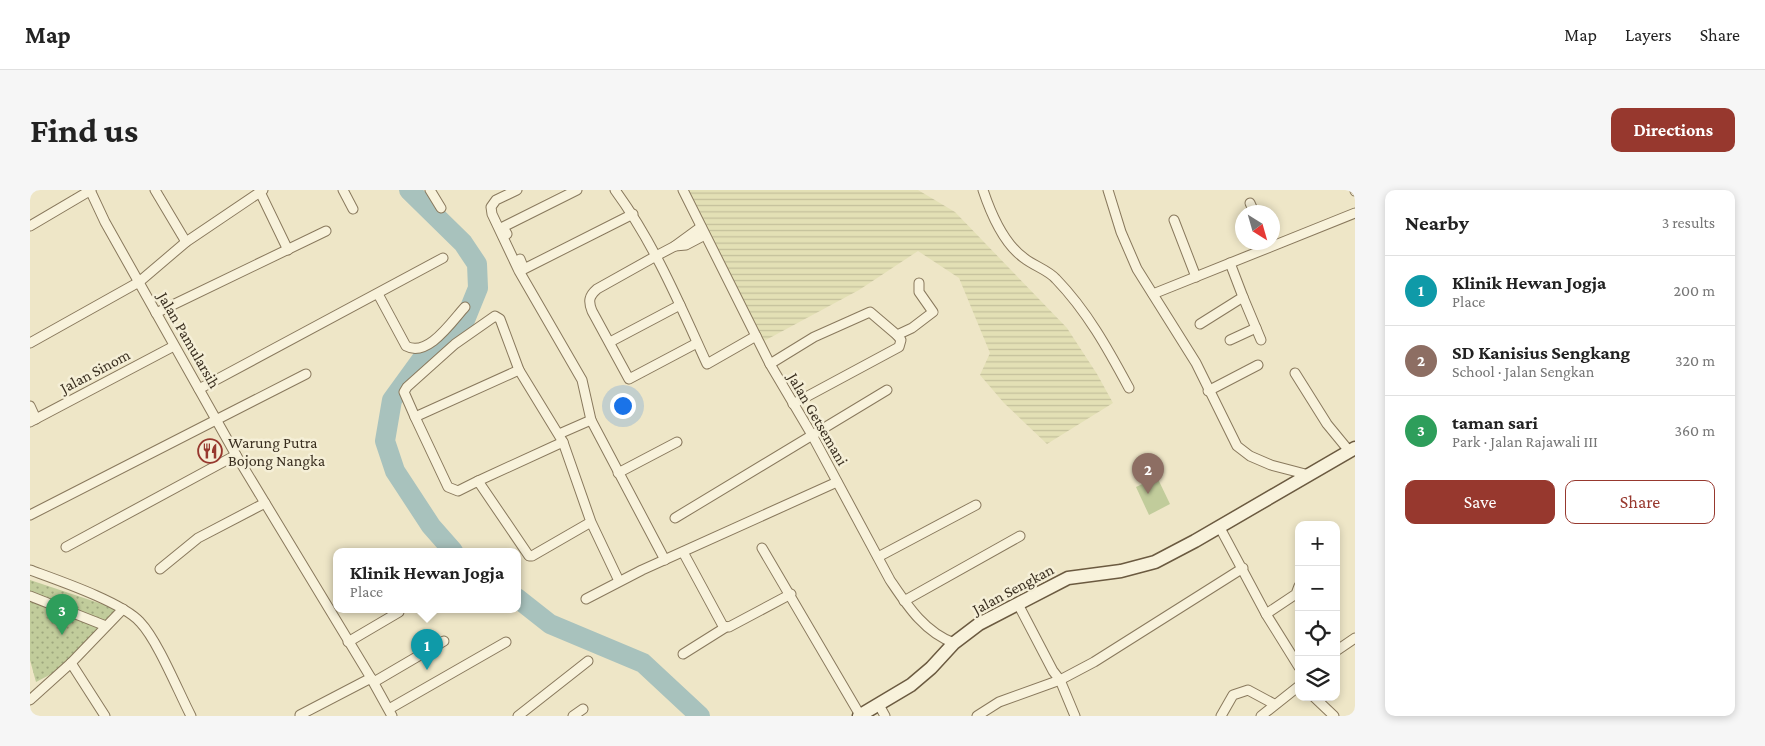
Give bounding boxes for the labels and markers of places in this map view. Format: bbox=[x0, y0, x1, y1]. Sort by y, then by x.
place label: Warung Putra Bojong Nangka bbox=[228, 434, 326, 470]
restaurant icon: Warung Putra Bojong Nangka bbox=[197, 438, 223, 464]
pin: 2 bbox=[1132, 453, 1164, 494]
pin: 3 bbox=[46, 594, 78, 635]
pin: 1 bbox=[411, 629, 443, 670]

